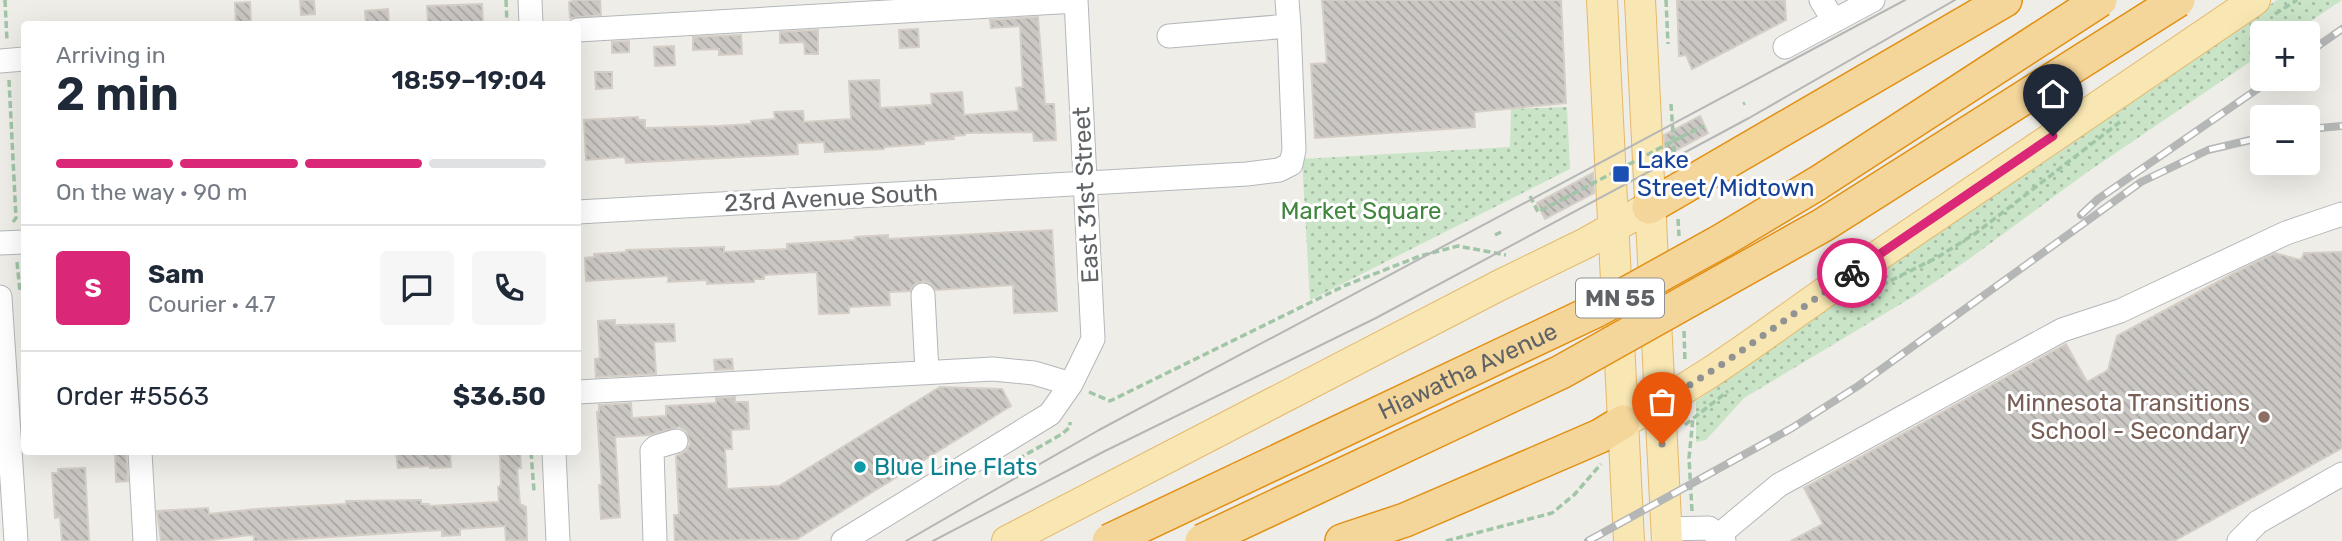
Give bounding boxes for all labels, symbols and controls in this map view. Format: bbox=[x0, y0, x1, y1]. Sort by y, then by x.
map controls bbox=[2250, 21, 2320, 175]
button: + bbox=[2250, 21, 2320, 91]
text: Arriving in bbox=[56, 41, 166, 69]
pin bbox=[2023, 64, 2083, 136]
text: 18:59–19:04 bbox=[391, 65, 546, 96]
text: 2 min bbox=[56, 67, 179, 122]
icon: home bbox=[2034, 75, 2072, 113]
button: − bbox=[2250, 105, 2320, 175]
street label: East 31st Street bbox=[1067, 106, 1105, 284]
place label: Lake Street/Midtown bbox=[1637, 146, 1815, 202]
marker: Lake Street/Midtown bbox=[1611, 164, 1631, 184]
text: On the way · 90 m bbox=[56, 178, 247, 206]
street label: 23rd Avenue South bbox=[723, 178, 939, 218]
park label: Market Square bbox=[1280, 197, 1442, 225]
courier bbox=[1817, 238, 1887, 308]
button: chat bbox=[380, 251, 454, 325]
button: phone bbox=[472, 251, 546, 325]
icon: bike bbox=[1833, 254, 1871, 292]
text: Sam bbox=[148, 259, 204, 290]
text: S bbox=[84, 273, 102, 304]
road number: MN 55 bbox=[1576, 278, 1664, 318]
text: Courier · 4.7 bbox=[148, 290, 275, 318]
street label: Hiawatha Avenue bbox=[1374, 317, 1562, 425]
pin bbox=[1632, 372, 1692, 444]
text: Order #5563 bbox=[56, 381, 209, 412]
text: $36.50 bbox=[453, 381, 546, 412]
icon: bag bbox=[1643, 383, 1681, 421]
place label: Minnesota Transitions School - Secondary bbox=[2006, 389, 2250, 445]
marker: Minnesota Transitions School - Secondary bbox=[2256, 409, 2272, 425]
place label: Blue Line Flats bbox=[874, 453, 1037, 481]
marker: Blue Line Flats bbox=[852, 459, 868, 475]

